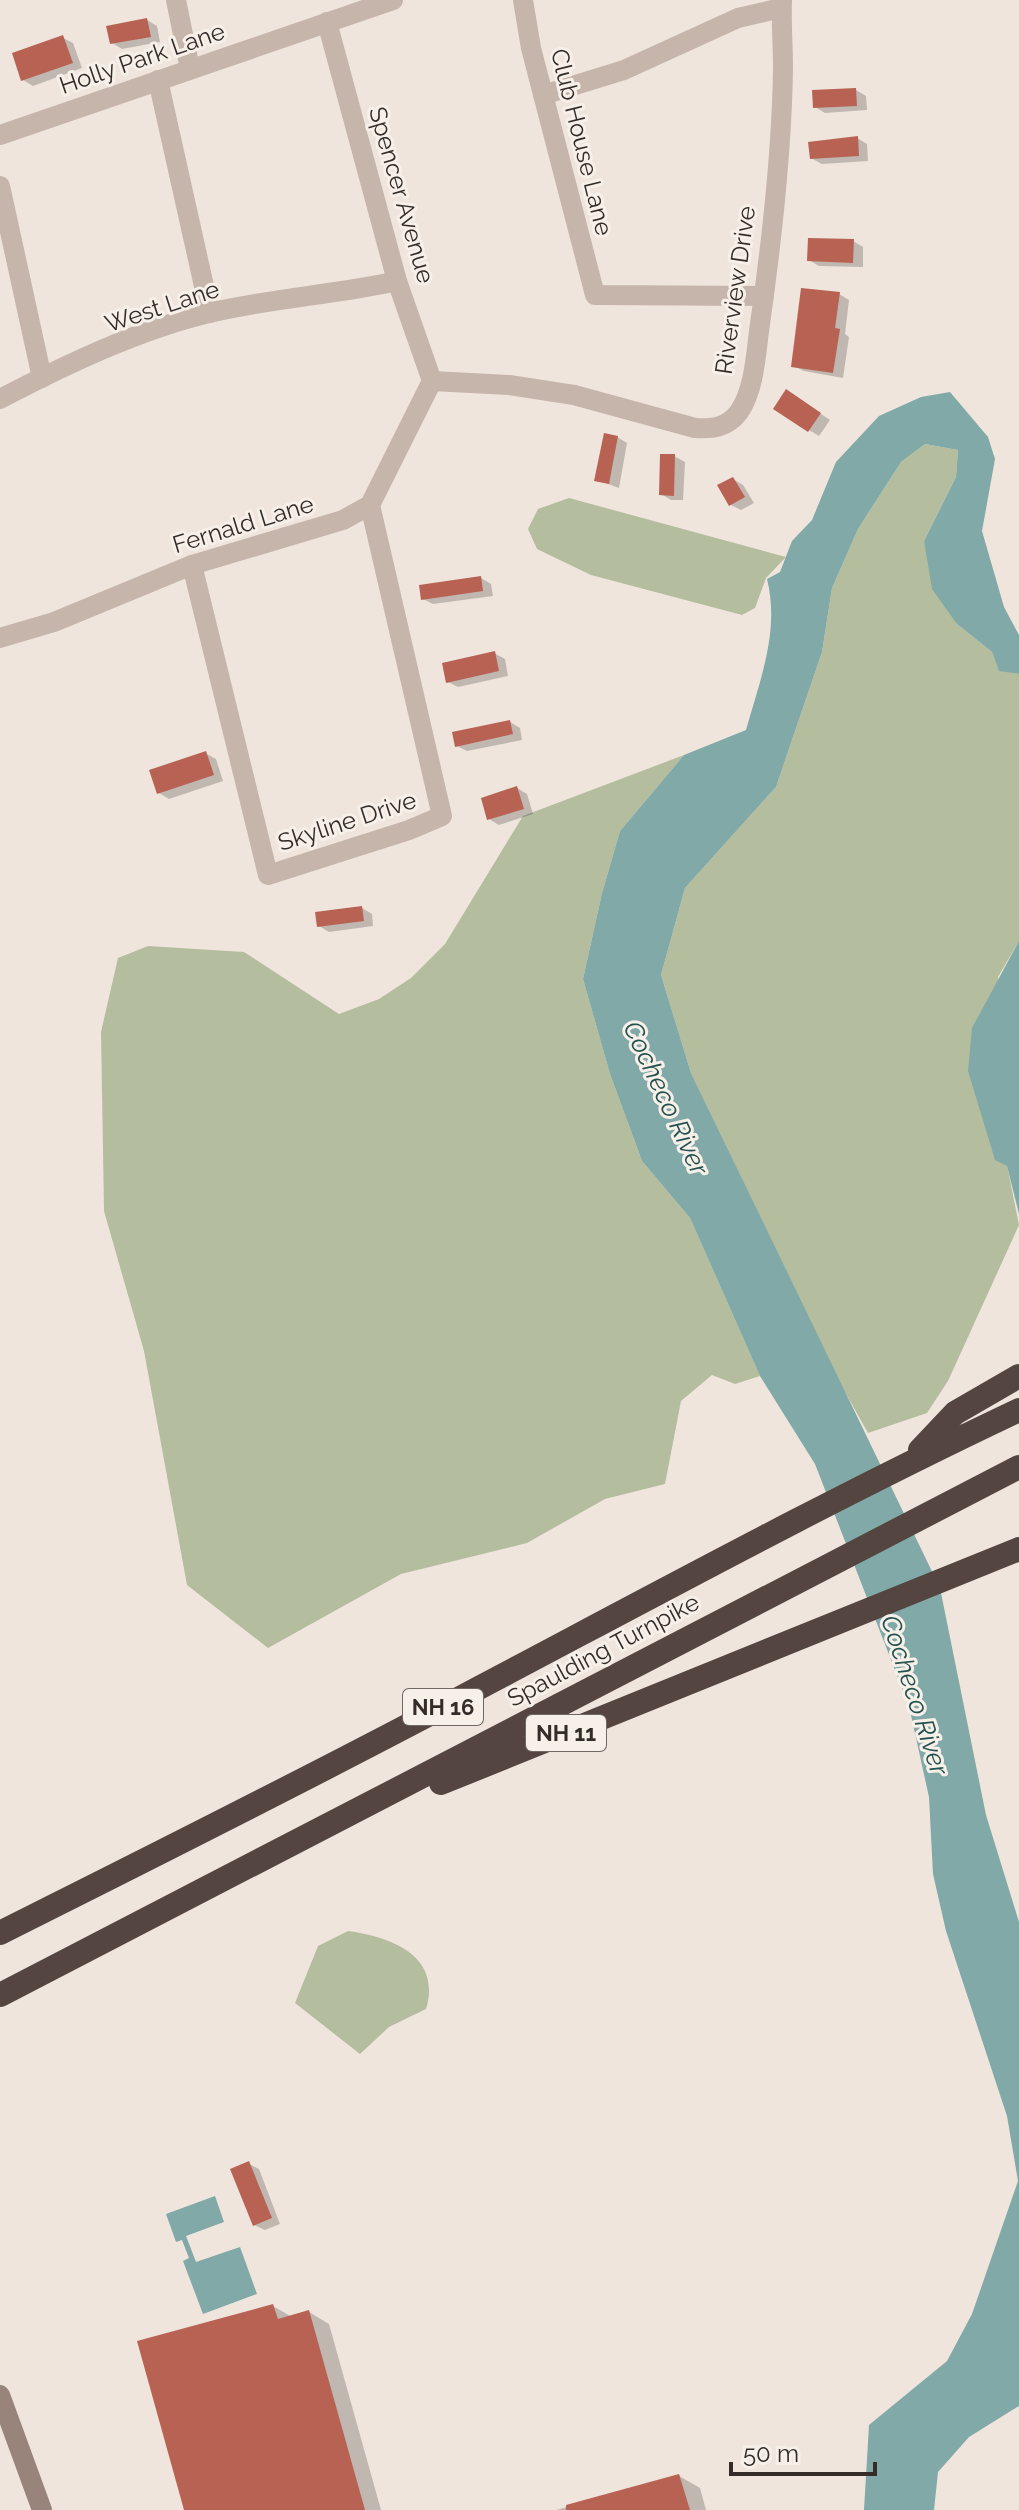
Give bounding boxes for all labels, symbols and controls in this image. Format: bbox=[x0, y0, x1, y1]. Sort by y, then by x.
street label: Holly Park Lane bbox=[55, 16, 229, 100]
street label: Club House Lane bbox=[545, 46, 619, 238]
street label: Spencer Avenue bbox=[363, 103, 441, 287]
street label: Riverview Drive bbox=[709, 204, 761, 376]
street label: West Lane bbox=[101, 274, 223, 338]
street label: Fernald Lane bbox=[169, 489, 317, 559]
street label: Skyline Drive bbox=[274, 785, 420, 857]
water label: Cocheco River bbox=[617, 1016, 715, 1181]
street label: Spaulding Turnpike bbox=[502, 1587, 704, 1713]
water label: Cocheco River bbox=[875, 1611, 955, 1780]
road number: NH 16 bbox=[403, 1689, 483, 1725]
road number: NH 11 bbox=[526, 1715, 606, 1751]
scale bar bbox=[731, 2426, 875, 2476]
text: 50 m bbox=[743, 2439, 799, 2468]

